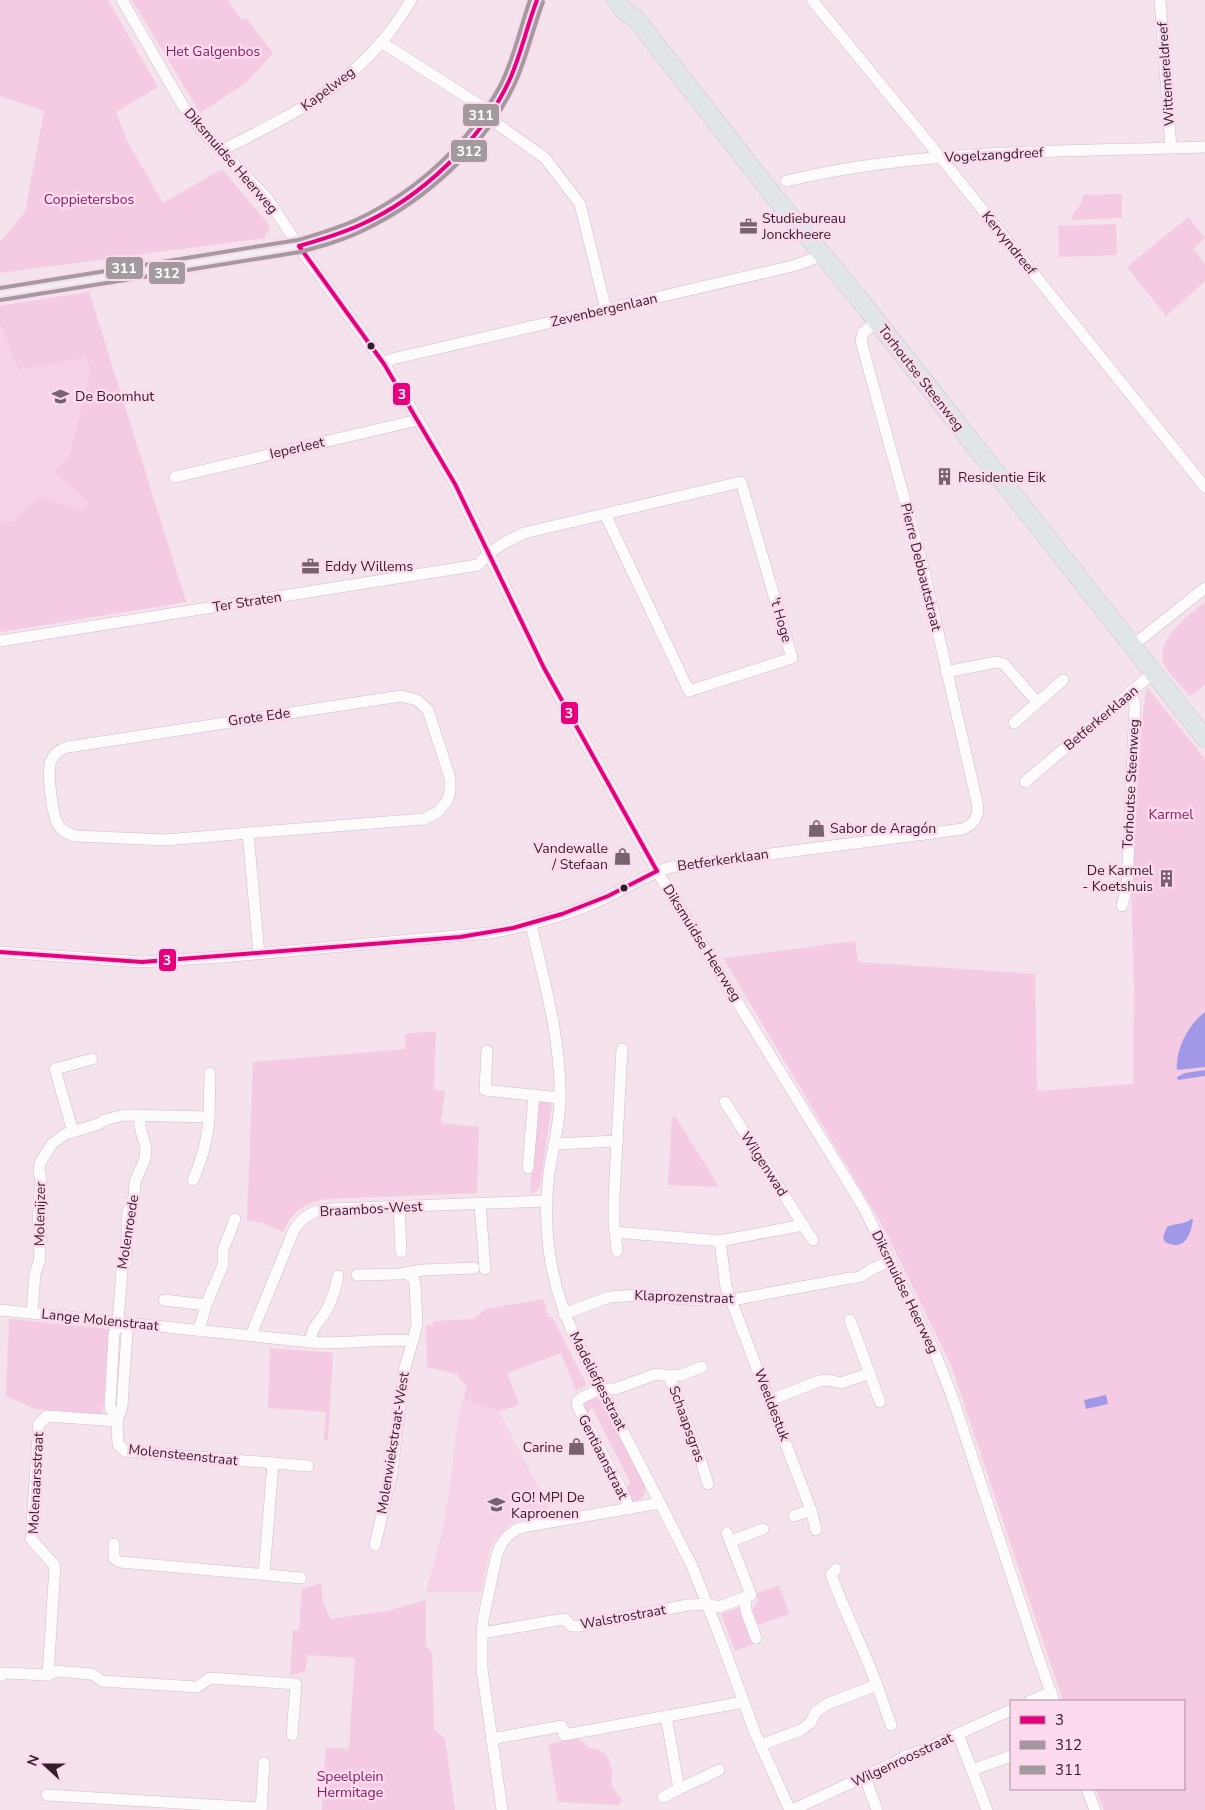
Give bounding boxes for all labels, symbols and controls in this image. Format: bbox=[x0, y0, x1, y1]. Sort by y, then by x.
street label: Wittemereldreef bbox=[1153, 21, 1179, 127]
park label: Het Galgenbos bbox=[166, 42, 261, 61]
street label: Kapelweg bbox=[297, 62, 359, 116]
line badge: 311 bbox=[462, 103, 500, 127]
street label: Diksmuidse Heerweg bbox=[180, 104, 282, 218]
text: 311 bbox=[468, 106, 494, 125]
line badge: 312 bbox=[450, 139, 488, 163]
text: 312 bbox=[456, 142, 482, 161]
street label: Vogelzangdreef bbox=[943, 143, 1044, 167]
park label: Coppietersbos bbox=[44, 190, 134, 209]
street label: Kervyndreef bbox=[977, 207, 1041, 279]
place label: Studiebureau Jonckheere bbox=[761, 209, 846, 244]
office icon: Studiebureau Jonckheere bbox=[738, 216, 758, 236]
line badge: 311 bbox=[105, 256, 144, 280]
text: 311 bbox=[111, 259, 137, 278]
line badge: 312 bbox=[148, 261, 186, 285]
text: 312 bbox=[154, 264, 180, 283]
street label: Zevenbergenlaan bbox=[549, 288, 659, 332]
street label: Torhoutse Steenweg bbox=[874, 321, 968, 435]
unlabelled marker bbox=[366, 341, 376, 351]
line badge: 3 bbox=[392, 382, 411, 406]
text: 3 bbox=[398, 385, 406, 404]
school or university icon: De Boomhut bbox=[51, 386, 71, 406]
place label: De Boomhut bbox=[75, 387, 154, 406]
street label: Ieperleet bbox=[268, 432, 326, 464]
building icon: Residentie Eik bbox=[934, 467, 954, 487]
place label: Residentie Eik bbox=[958, 468, 1047, 487]
street label: Pierre Debbautstraat bbox=[896, 501, 946, 633]
office icon: Eddy Willems bbox=[301, 556, 321, 576]
place label: Eddy Willems bbox=[325, 557, 414, 576]
street label: Ter Straten bbox=[211, 587, 283, 617]
street label: 't Hoge bbox=[766, 595, 796, 645]
street label: Betferkerklaan bbox=[1060, 681, 1142, 755]
line badge: 3 bbox=[560, 701, 579, 725]
street label: Grote Ede bbox=[227, 703, 291, 731]
text: 3 bbox=[565, 704, 573, 723]
street label: Torhoutse Steenweg bbox=[1118, 719, 1144, 849]
park label: Karmel bbox=[1149, 805, 1194, 824]
shop icon: Sabor de Aragón bbox=[806, 818, 826, 838]
place label: Sabor de Aragón bbox=[830, 819, 936, 838]
place label: Vandewalle / Stefaan bbox=[533, 839, 608, 874]
street label: Betferkerklaan bbox=[676, 844, 770, 876]
shop icon: Vandewalle / Stefaan bbox=[612, 846, 632, 866]
place label: De Karmel - Koetshuis bbox=[1082, 861, 1154, 896]
building icon: De Karmel - Koetshuis bbox=[1157, 868, 1177, 888]
street label: Diksmuidse Heerweg bbox=[658, 881, 746, 1005]
unlabelled marker bbox=[619, 883, 629, 893]
line badge: 3 bbox=[158, 948, 177, 972]
text: 3 bbox=[163, 951, 171, 970]
street label: Wilgenwad bbox=[736, 1128, 792, 1200]
street label: Molenijzer bbox=[30, 1182, 50, 1246]
street label: Molenroede bbox=[113, 1193, 143, 1271]
street label: Braambos-West bbox=[319, 1197, 423, 1221]
street label: Diksmuidse Heerweg bbox=[867, 1227, 943, 1357]
street label: Klaprozenstraat bbox=[634, 1286, 734, 1308]
street label: Lange Molenstraat bbox=[40, 1304, 160, 1336]
street label: Madeliefjesstraat bbox=[565, 1328, 631, 1434]
street label: Weeldestuk bbox=[750, 1366, 795, 1445]
street label: Molenwiekstraat-West bbox=[372, 1371, 414, 1515]
street label: Schaapsgras bbox=[664, 1383, 710, 1465]
street label: Gentiaanstraat bbox=[573, 1411, 633, 1503]
street label: Molenaarsstraat bbox=[24, 1431, 48, 1534]
shop icon: Carine bbox=[567, 1437, 587, 1457]
place label: Carine bbox=[523, 1438, 563, 1457]
street label: Molensteenstraat bbox=[127, 1440, 239, 1470]
place label: GO! MPI De Kaproenen bbox=[511, 1488, 585, 1523]
school or university icon: GO! MPI De Kaproenen bbox=[487, 1495, 507, 1515]
street label: Walstrostraat bbox=[579, 1600, 667, 1634]
legend bbox=[1010, 1700, 1185, 1790]
text: 3 bbox=[1055, 1710, 1064, 1730]
street label: Wilgenroosstraat bbox=[848, 1728, 956, 1792]
text: 312 bbox=[1055, 1735, 1082, 1755]
north arrow bbox=[20, 1740, 70, 1790]
text: N bbox=[23, 1752, 44, 1769]
text: 311 bbox=[1055, 1760, 1082, 1780]
park label: Speelplein Hermitage bbox=[317, 1767, 383, 1802]

